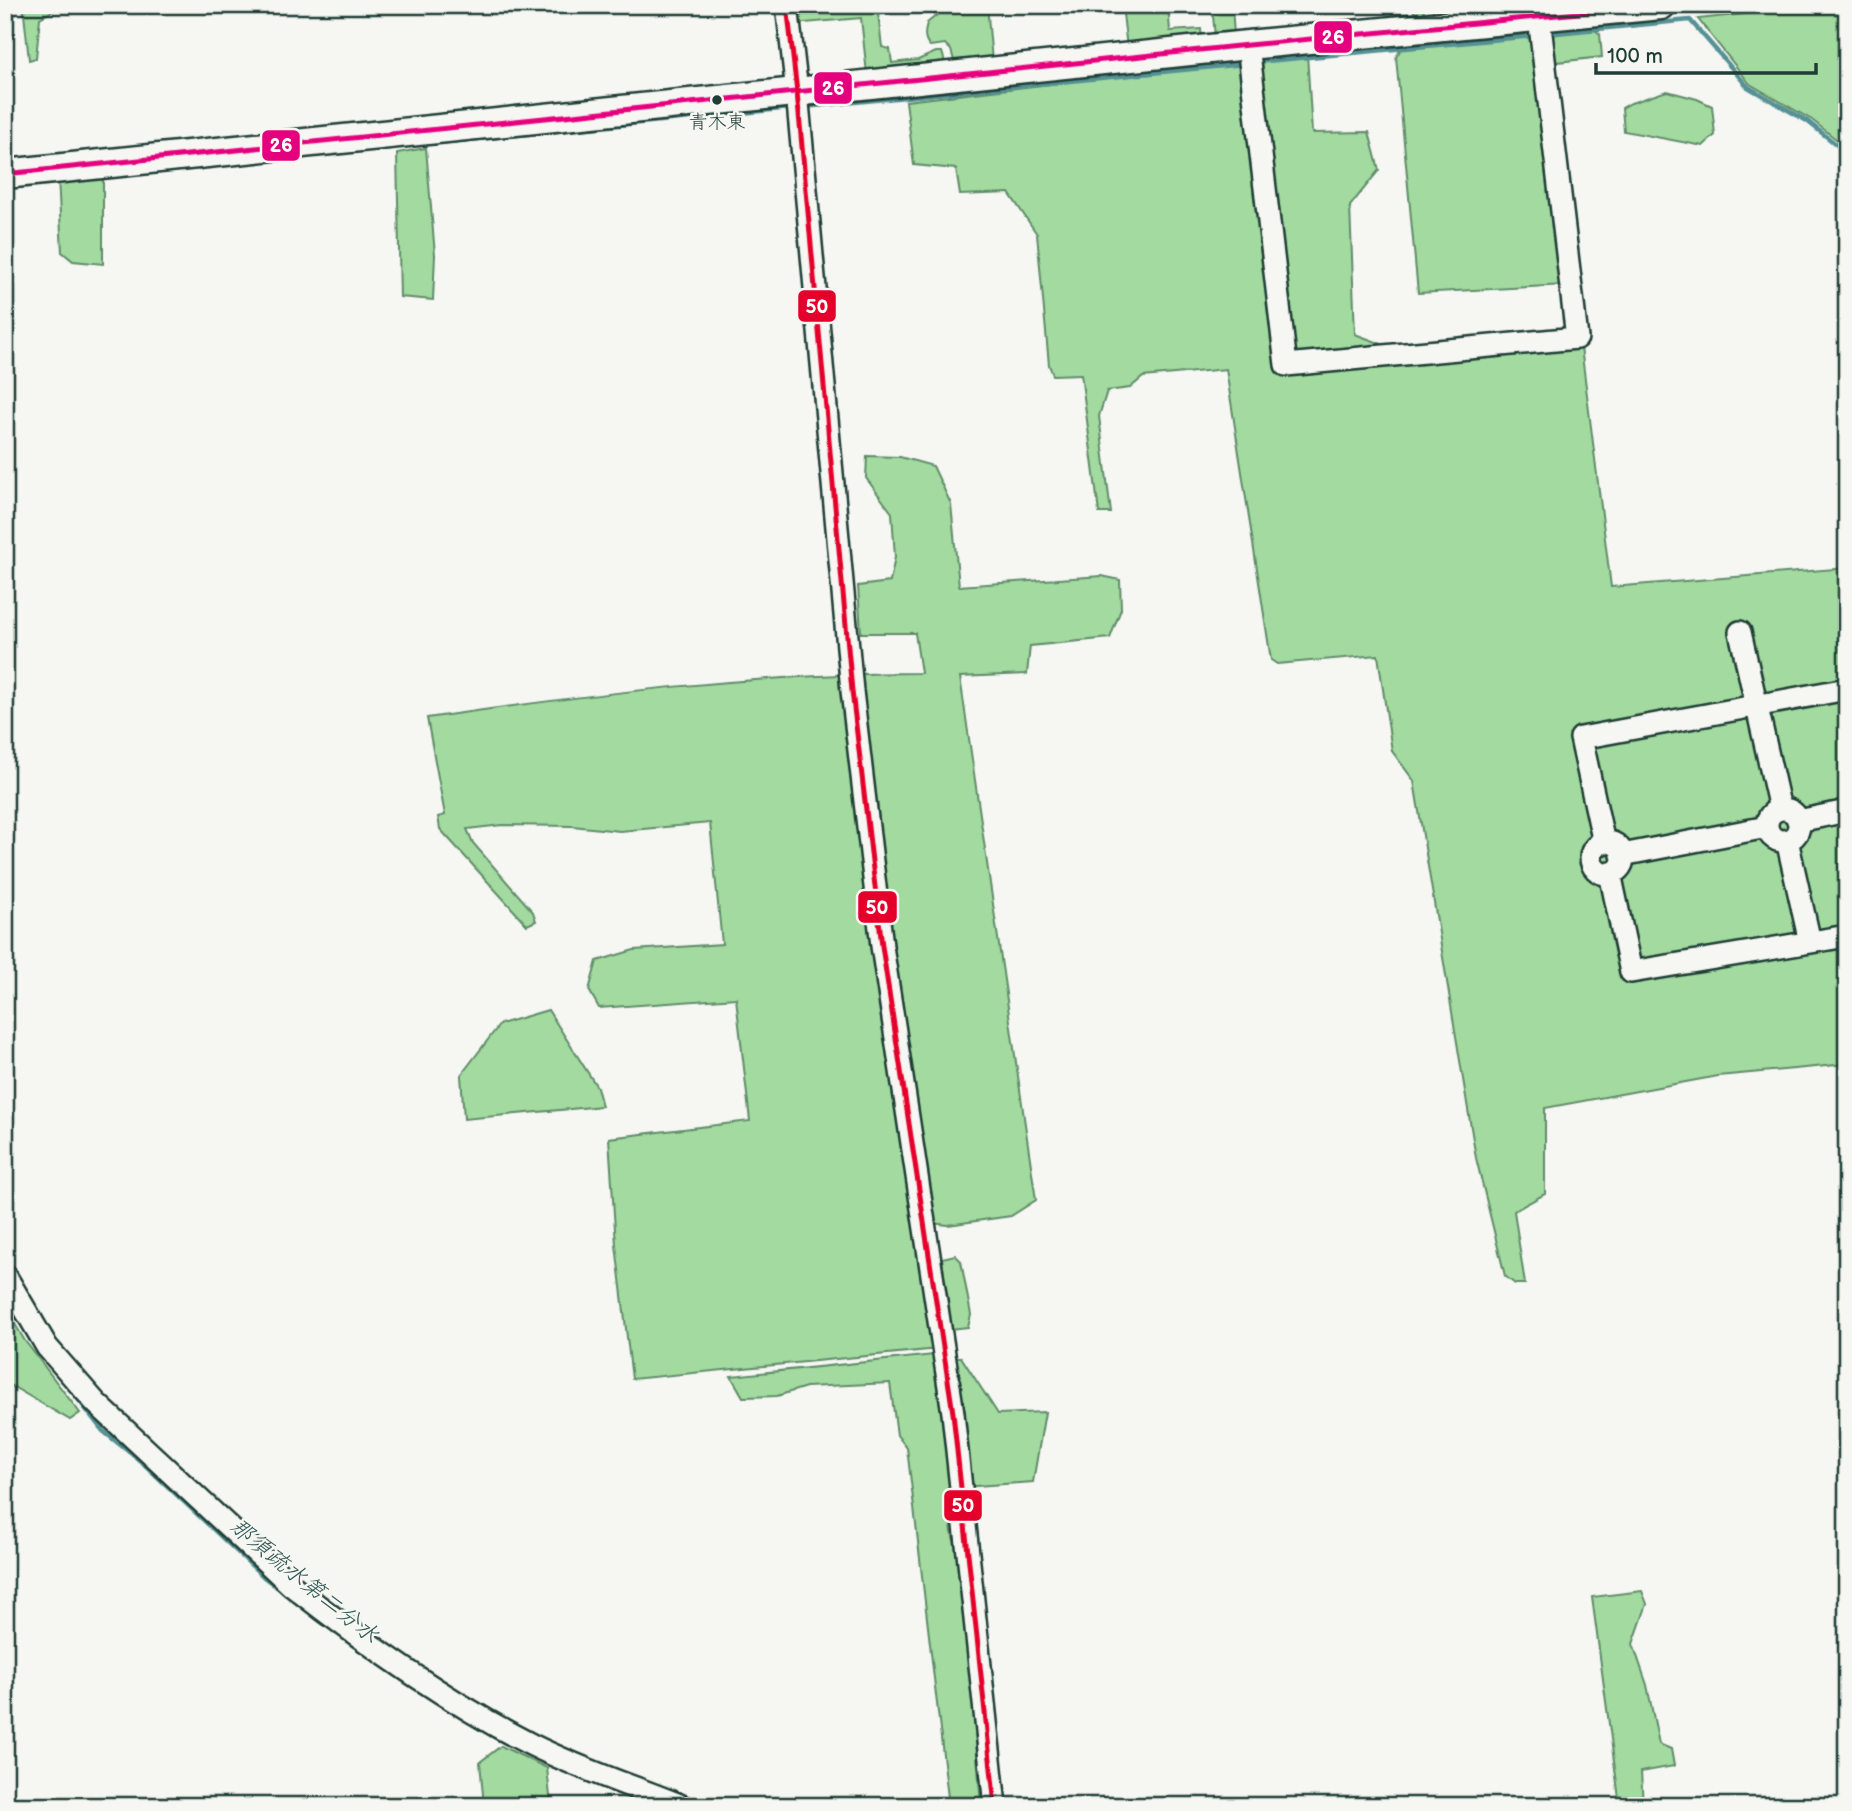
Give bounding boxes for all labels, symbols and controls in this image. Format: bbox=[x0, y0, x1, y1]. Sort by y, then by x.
line badge: 26 bbox=[1313, 20, 1353, 54]
text: 26 bbox=[1322, 27, 1344, 50]
scale bar bbox=[1596, 32, 1817, 76]
text: 100 m bbox=[1607, 44, 1663, 69]
line badge: 26 bbox=[813, 71, 853, 105]
text: 26 bbox=[822, 78, 844, 101]
marker: 青木東 bbox=[710, 93, 724, 107]
place label: 青木東 bbox=[688, 111, 746, 134]
line badge: 26 bbox=[261, 129, 301, 162]
text: 26 bbox=[270, 135, 292, 158]
line badge: 50 bbox=[797, 289, 837, 323]
text: 50 bbox=[806, 296, 828, 319]
line badge: 50 bbox=[857, 890, 898, 924]
text: 50 bbox=[866, 897, 888, 920]
line badge: 50 bbox=[943, 1489, 983, 1522]
text: 50 bbox=[952, 1495, 974, 1518]
water label: 那須疏水第二分水 bbox=[224, 1512, 384, 1650]

